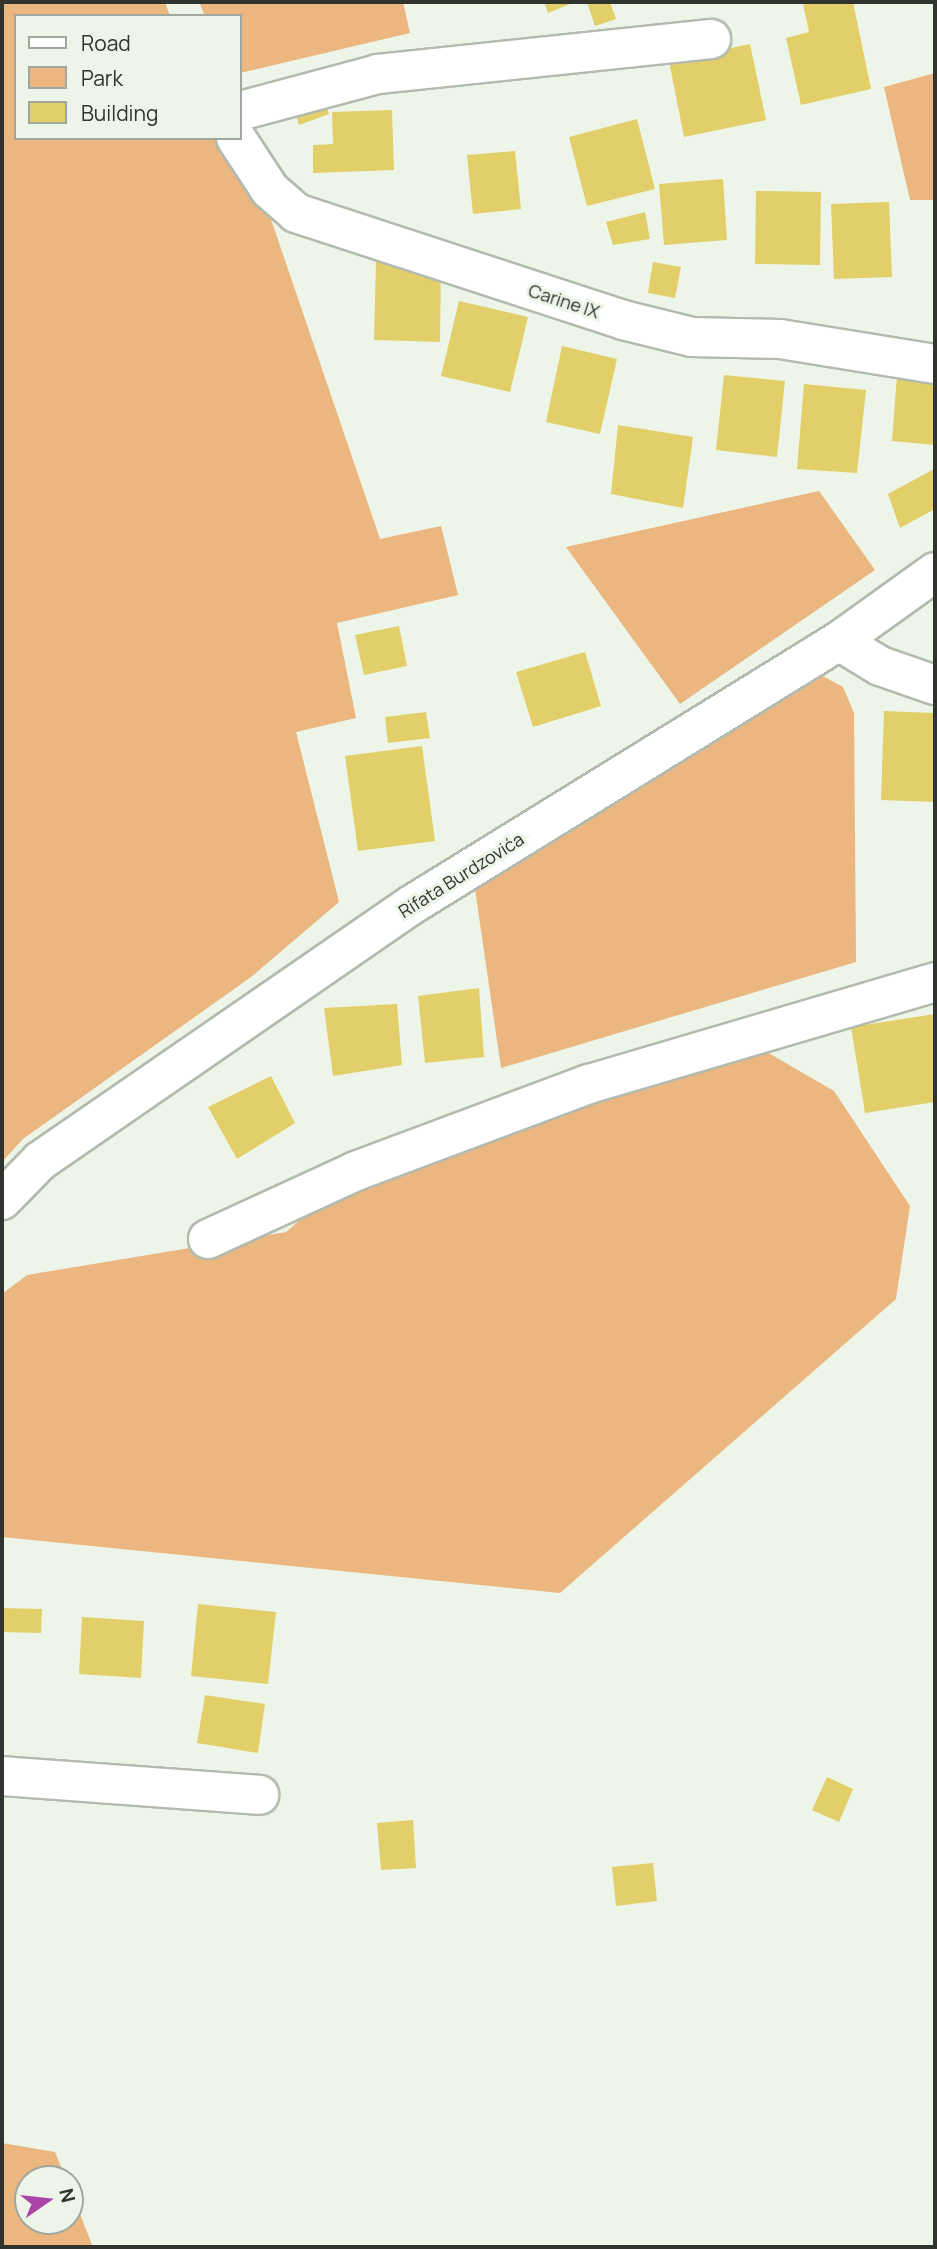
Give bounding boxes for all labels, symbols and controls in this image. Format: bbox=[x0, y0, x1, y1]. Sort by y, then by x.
legend bbox=[14, 14, 242, 140]
text: Road bbox=[81, 29, 131, 57]
text: Park bbox=[81, 64, 123, 92]
text: Building bbox=[81, 99, 158, 127]
street label: Carine IX bbox=[526, 279, 602, 323]
street label: Rifata Burdzovića bbox=[394, 828, 528, 922]
north arrow bbox=[14, 2165, 84, 2235]
text: N bbox=[53, 2186, 82, 2205]

